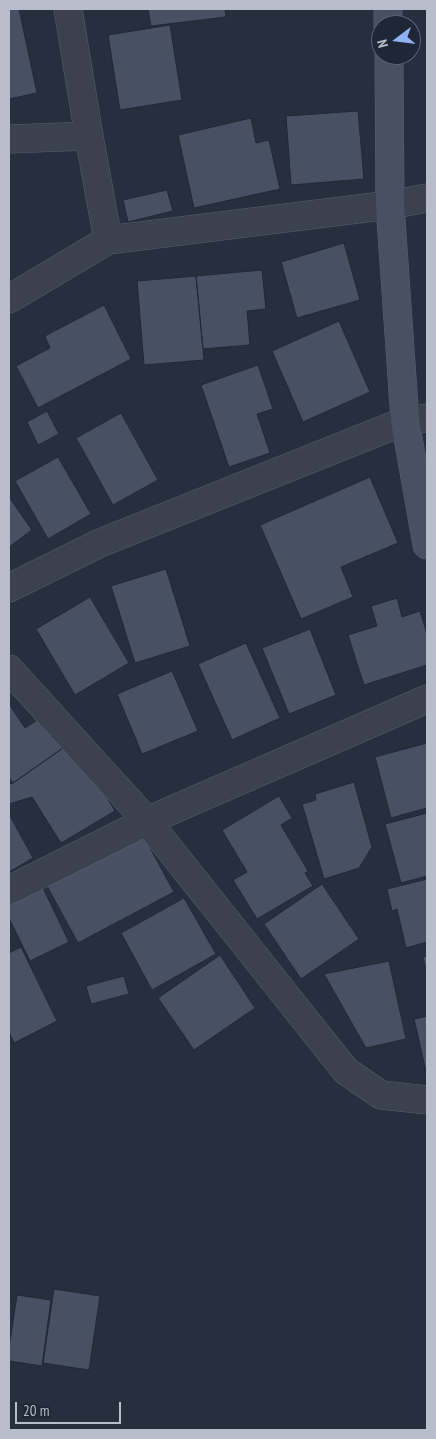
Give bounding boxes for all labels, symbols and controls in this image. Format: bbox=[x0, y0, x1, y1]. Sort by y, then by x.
north arrow bbox=[371, 15, 421, 65]
text: N bbox=[373, 38, 392, 50]
scale bar bbox=[18, 1392, 124, 1424]
text: 20 m bbox=[23, 1401, 49, 1420]

